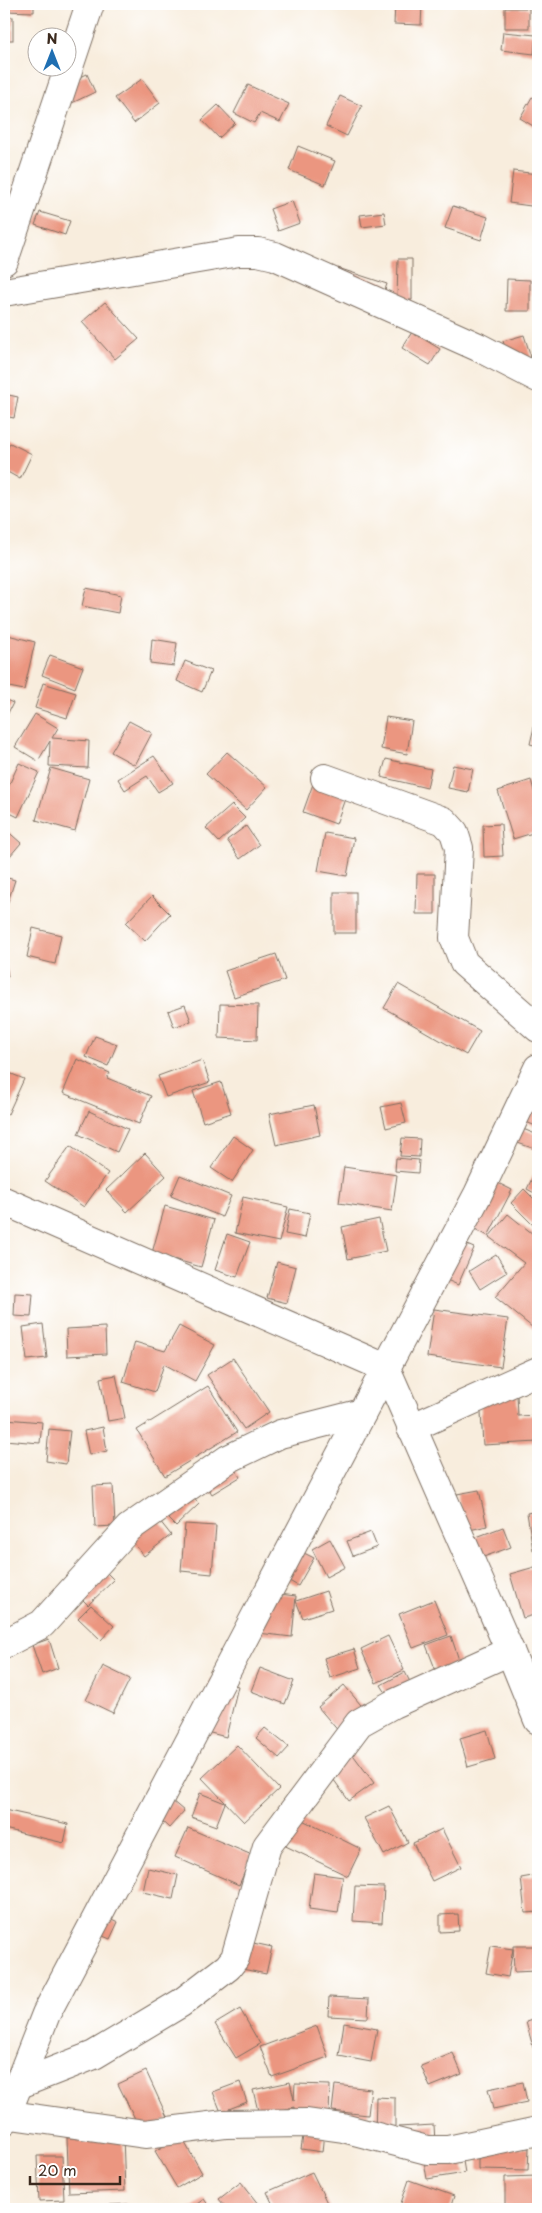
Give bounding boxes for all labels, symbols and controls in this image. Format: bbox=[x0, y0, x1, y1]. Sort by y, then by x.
north arrow bbox=[28, 28, 78, 78]
text: N bbox=[46, 28, 58, 49]
scale bar bbox=[30, 2153, 120, 2185]
text: 20 m bbox=[38, 2158, 77, 2181]

